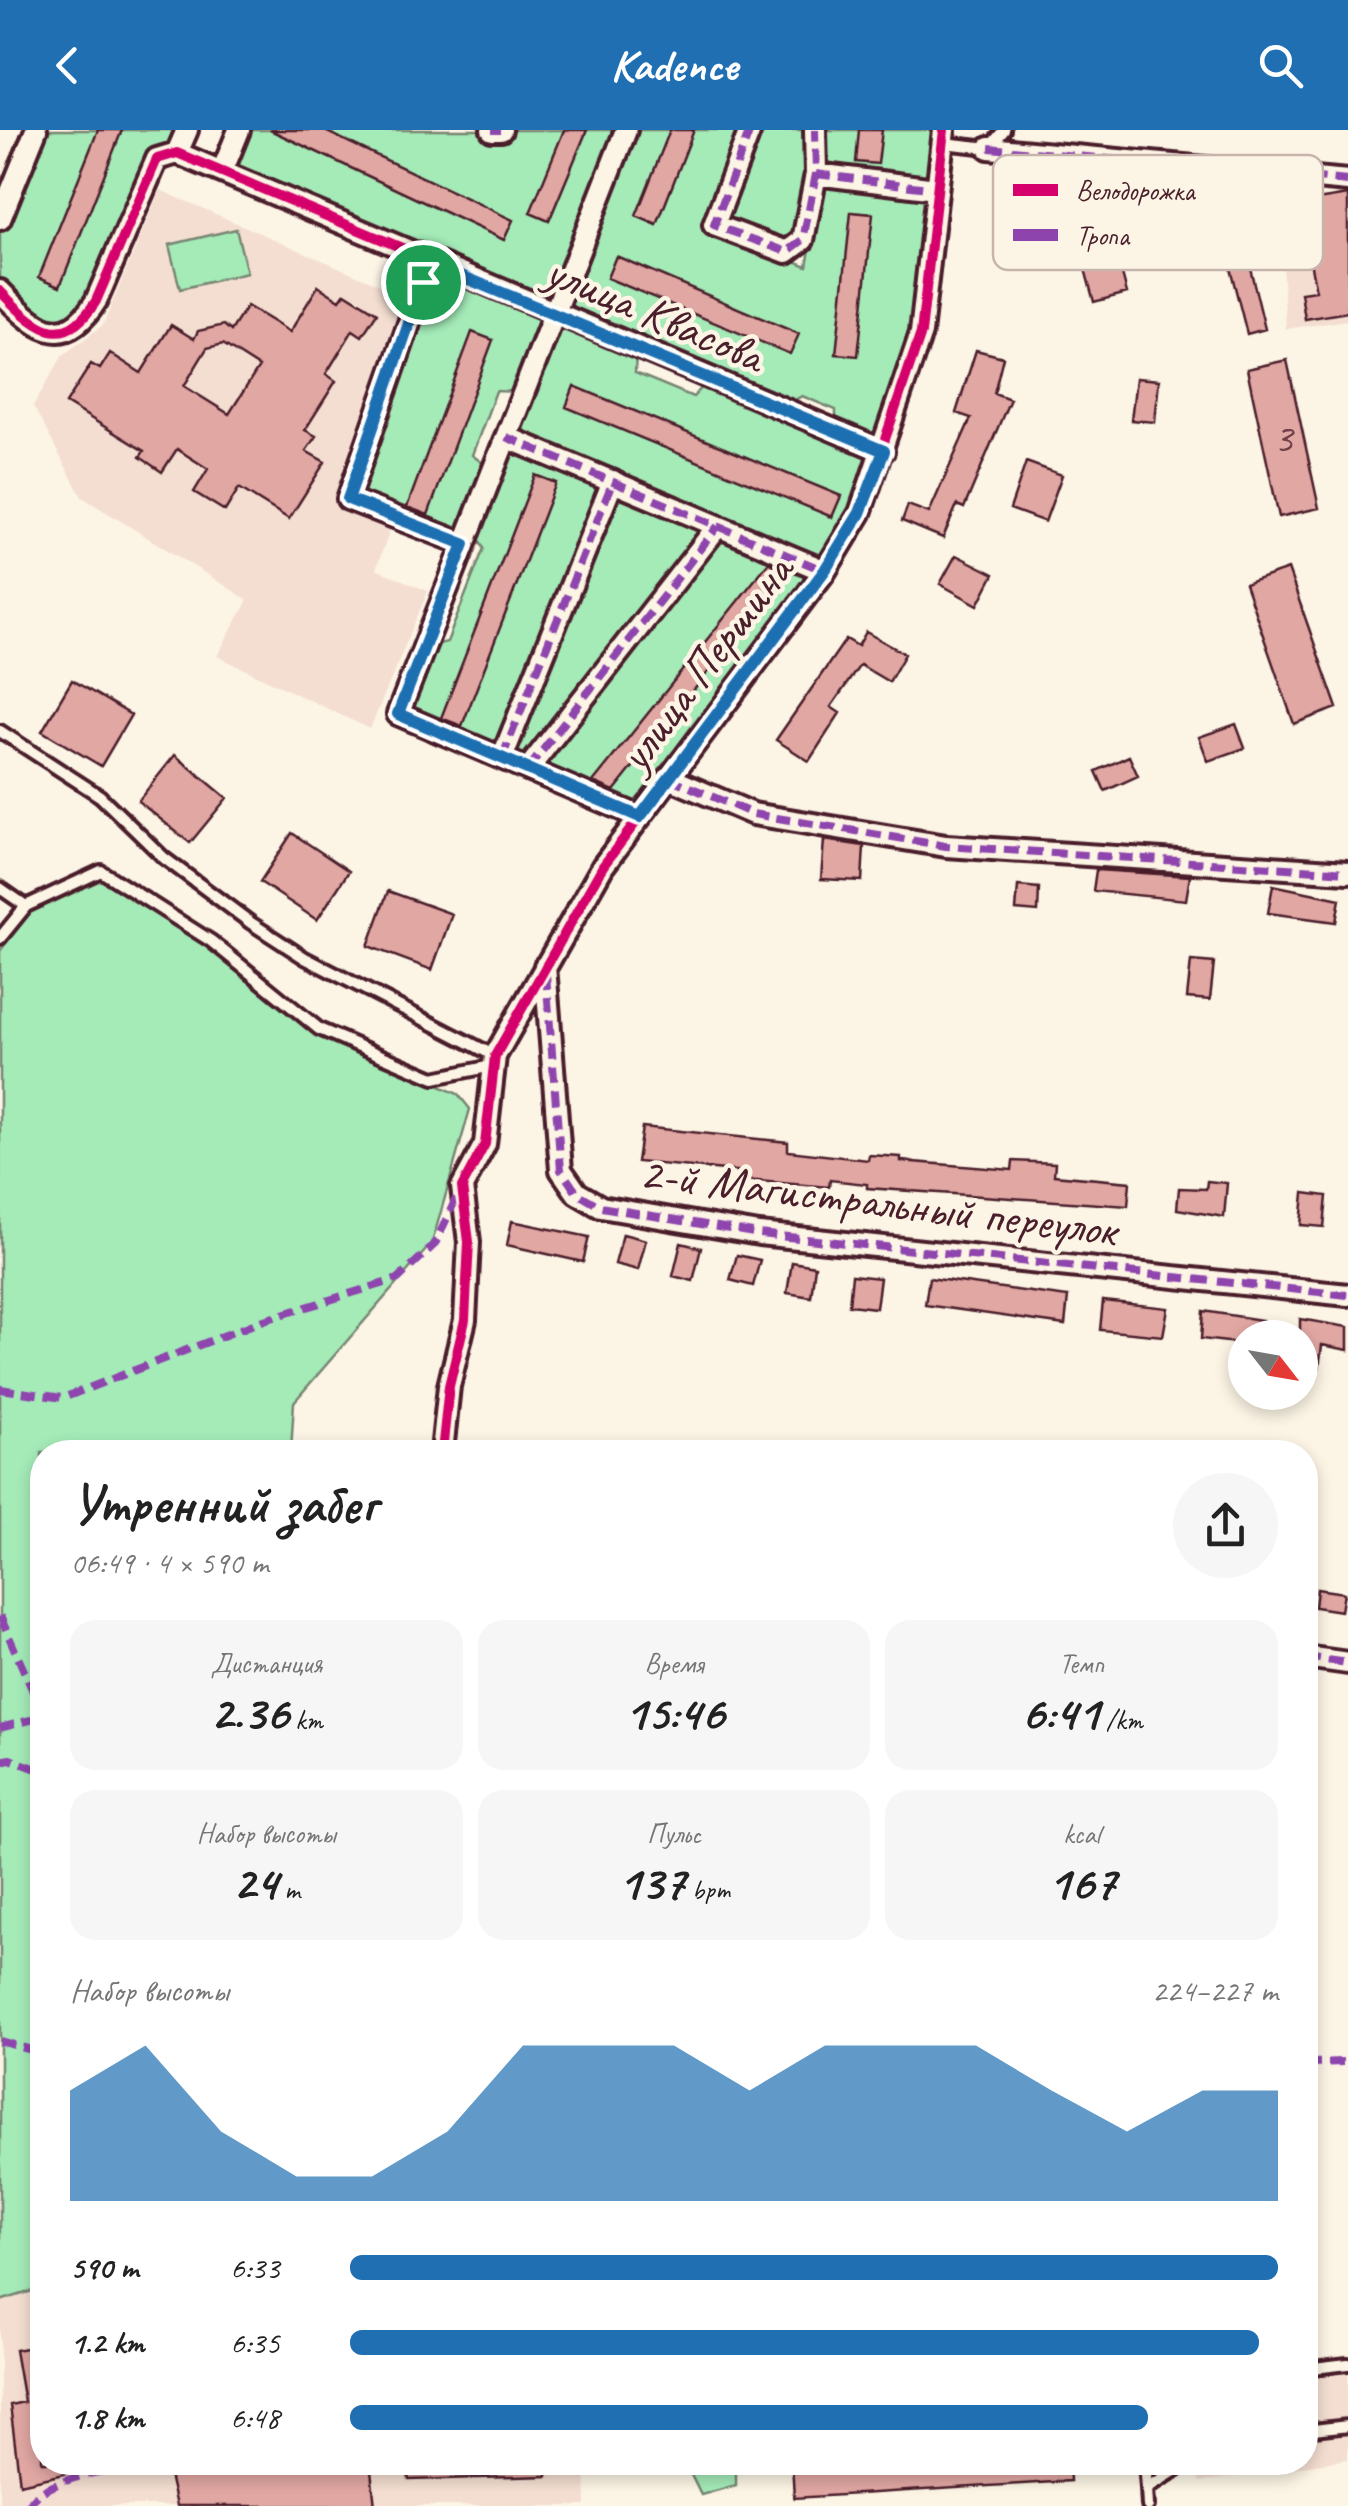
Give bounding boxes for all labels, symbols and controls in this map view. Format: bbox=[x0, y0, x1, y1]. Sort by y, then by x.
text: Kadence bbox=[610, 37, 738, 94]
icon: back bbox=[40, 38, 95, 93]
icon: search bbox=[1253, 38, 1308, 93]
legend bbox=[993, 155, 1323, 270]
text: Велодорожка bbox=[1076, 173, 1196, 208]
text: Тропа bbox=[1076, 218, 1131, 253]
street label: улица Квасова bbox=[534, 239, 777, 387]
pin bbox=[381, 240, 466, 325]
icon: arrive bbox=[396, 255, 451, 310]
house number: 3 bbox=[1274, 412, 1296, 465]
street label: улица Першина bbox=[602, 540, 808, 785]
street label: 2-й Магистральный переулок bbox=[636, 1142, 1124, 1261]
north arrow bbox=[1228, 1320, 1318, 1410]
map controls bbox=[1228, 1320, 1318, 1410]
text: Утренний забег bbox=[70, 1469, 377, 1539]
button: share bbox=[1173, 1473, 1278, 1578]
text: 06:49 · 4 × 590 m bbox=[70, 1542, 268, 1583]
text: Дистанция bbox=[210, 1646, 322, 1681]
text: Время bbox=[644, 1646, 704, 1681]
text: Темп bbox=[1059, 1646, 1104, 1681]
text: 2.36 bbox=[210, 1681, 288, 1744]
text: 15:46 bbox=[624, 1681, 724, 1744]
text: 6:41 bbox=[1021, 1681, 1099, 1744]
text: km bbox=[288, 1702, 323, 1737]
text: /km bbox=[1099, 1702, 1143, 1737]
text: Набор высоты bbox=[197, 1816, 336, 1851]
text: Пульс bbox=[647, 1816, 701, 1851]
text: kcal bbox=[1063, 1816, 1100, 1851]
text: 24 bbox=[233, 1851, 278, 1914]
text: 137 bbox=[618, 1851, 685, 1914]
text: 167 bbox=[1047, 1851, 1116, 1914]
text: m bbox=[278, 1872, 300, 1907]
text: bpm bbox=[685, 1872, 730, 1907]
text: Набор высоты bbox=[70, 1970, 229, 2011]
text: 224–227 m bbox=[1152, 1970, 1278, 2011]
text: 590 m bbox=[70, 2247, 138, 2288]
text: 6:33 bbox=[230, 2247, 280, 2288]
text: 1.2 km bbox=[70, 2322, 144, 2363]
text: 6:35 bbox=[230, 2322, 280, 2363]
text: 1.8 km bbox=[70, 2397, 144, 2438]
text: 6:48 bbox=[230, 2397, 280, 2438]

